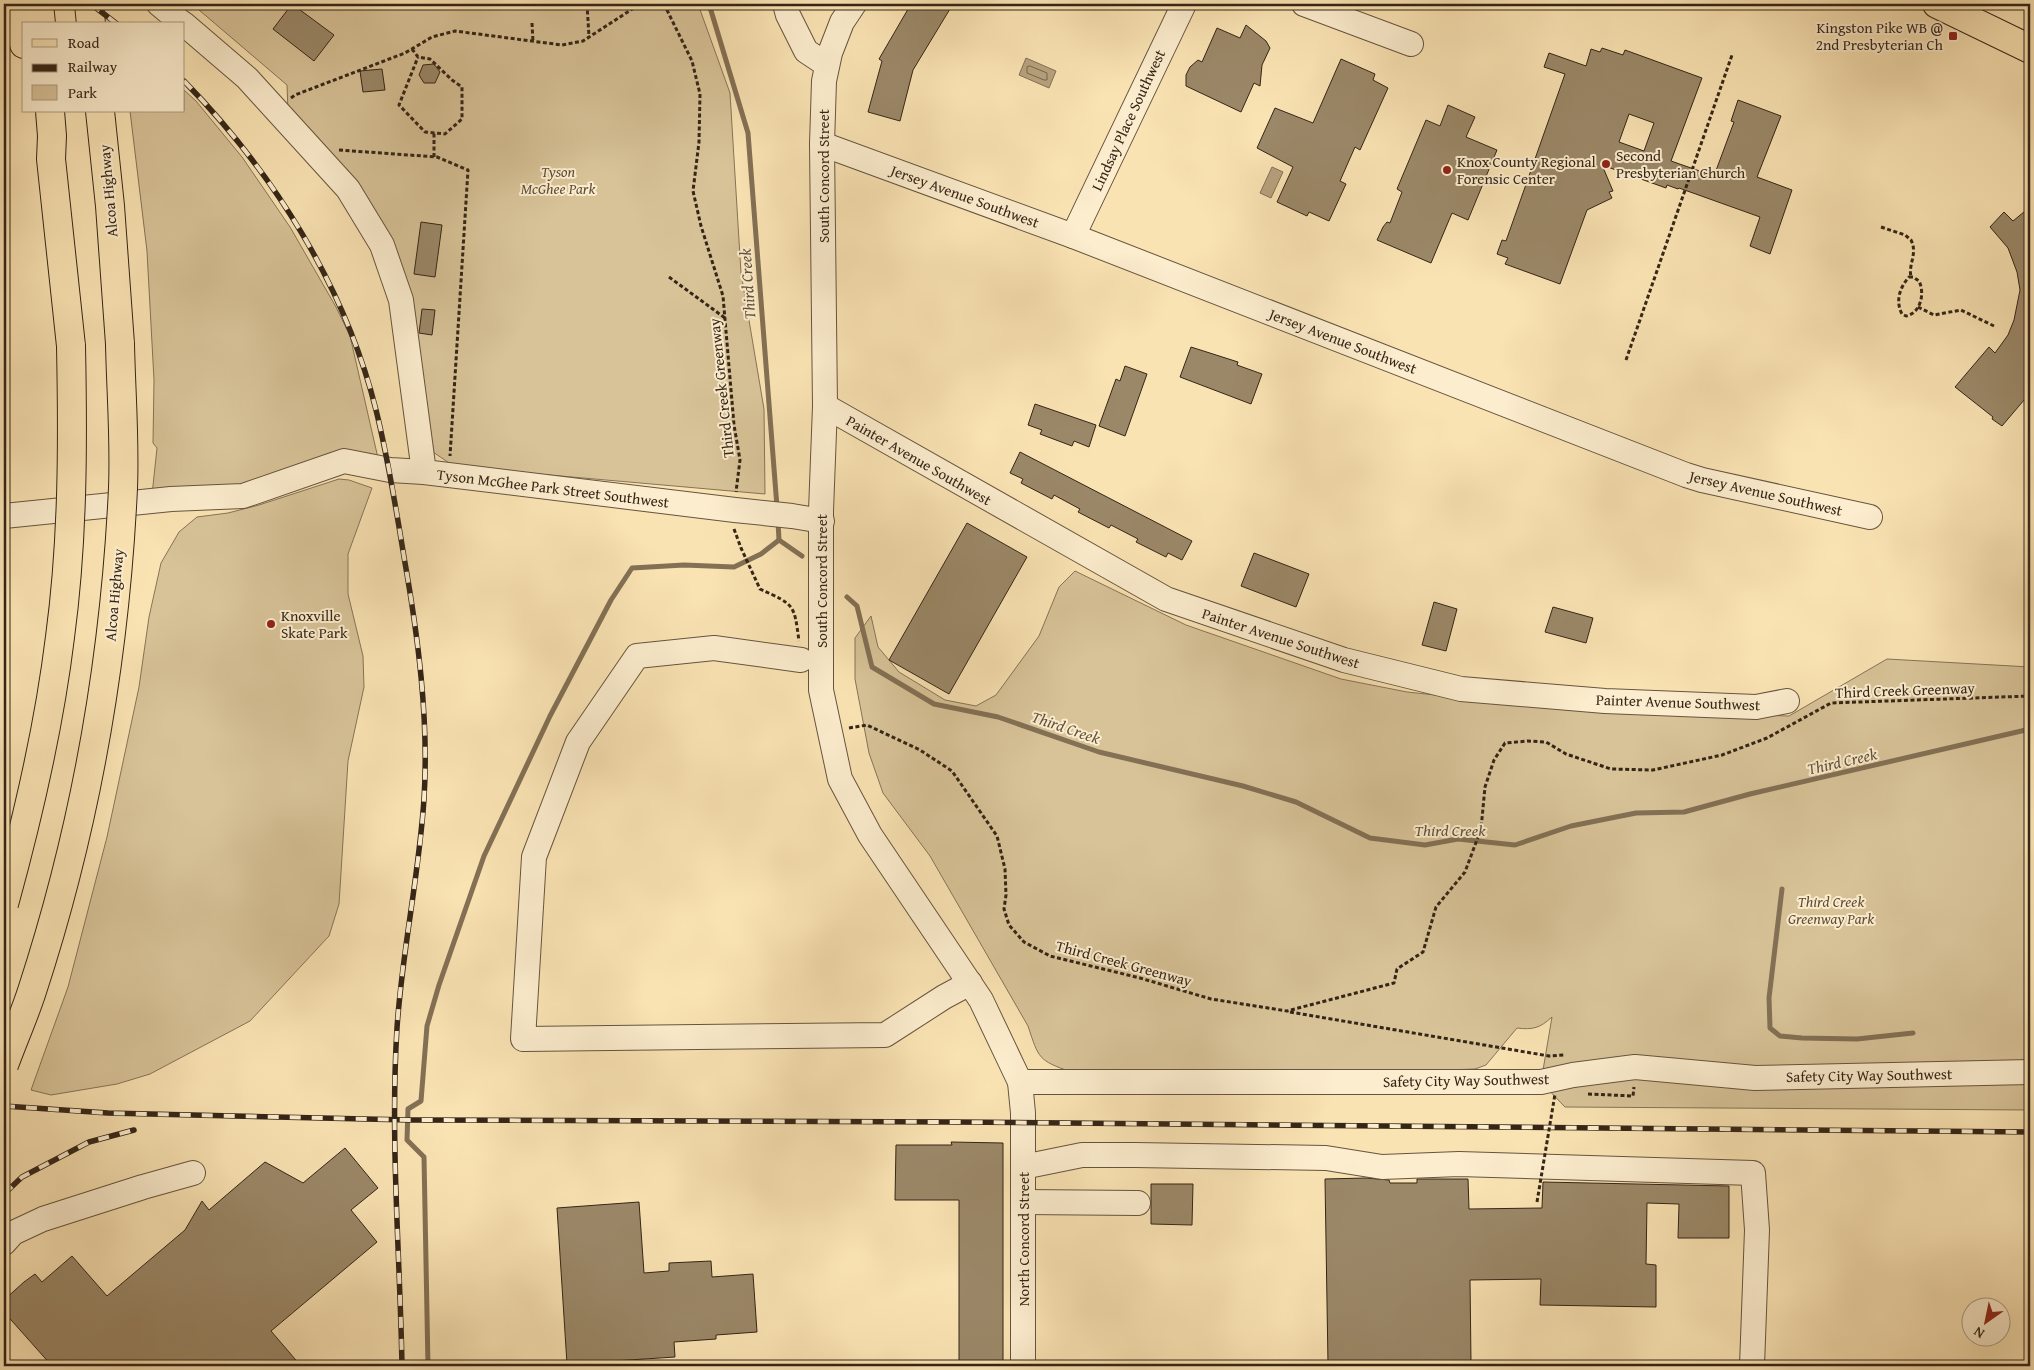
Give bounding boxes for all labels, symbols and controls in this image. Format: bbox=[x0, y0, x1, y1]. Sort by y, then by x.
place label: Kingston Pike WB @ 2nd Presbyterian Ch bbox=[1816, 17, 1944, 55]
legend bbox=[22, 22, 185, 112]
marker: Kingston Pike WB @ 2nd Presbyterian Ch bbox=[1947, 30, 1959, 42]
text: Road bbox=[68, 32, 99, 53]
street label: Lindsay Place Southwest bbox=[1086, 45, 1170, 194]
text: Railway bbox=[68, 56, 118, 77]
text: Park bbox=[68, 82, 97, 103]
street label: South Concord Street bbox=[813, 108, 834, 243]
street label: Alcoa Highway bbox=[93, 143, 123, 238]
place label: Second Presbyterian Church bbox=[1616, 145, 1746, 183]
place label: Knox County Regional Forensic Center bbox=[1457, 151, 1596, 189]
marker: Second Presbyterian Church bbox=[1600, 158, 1612, 170]
street label: Jersey Avenue Southwest bbox=[886, 159, 1043, 233]
park label: Tyson McGhee Park bbox=[521, 161, 595, 199]
marker: Knox County Regional Forensic Center bbox=[1441, 164, 1453, 176]
water label: Third Creek bbox=[733, 247, 761, 320]
street label: Jersey Avenue Southwest bbox=[1264, 302, 1420, 379]
street label: Third Creek Greenway bbox=[703, 317, 739, 459]
street label: Painter Avenue Southwest bbox=[843, 410, 996, 511]
street label: Tyson McGhee Park Street Southwest bbox=[436, 463, 671, 513]
street label: Jersey Avenue Southwest bbox=[1685, 465, 1845, 521]
street label: South Concord Street bbox=[811, 513, 832, 648]
street label: Alcoa Highway bbox=[99, 547, 129, 642]
street label: Painter Avenue Southwest bbox=[1200, 603, 1363, 674]
place label: Knoxville Skate Park bbox=[281, 605, 348, 643]
marker: Knoxville Skate Park bbox=[265, 618, 277, 630]
street label: Third Creek Greenway bbox=[1835, 677, 1976, 703]
street label: Painter Avenue Southwest bbox=[1595, 689, 1761, 715]
water label: Third Creek bbox=[1029, 704, 1104, 750]
water label: Third Creek bbox=[1805, 741, 1880, 781]
water label: Third Creek bbox=[1415, 818, 1486, 842]
park label: Third Creek Greenway Park bbox=[1788, 891, 1874, 929]
street label: Third Creek Greenway bbox=[1054, 935, 1195, 991]
street label: Safety City Way Southwest bbox=[1786, 1063, 1953, 1087]
street label: Safety City Way Southwest bbox=[1383, 1068, 1550, 1092]
street label: North Concord Street bbox=[1013, 1171, 1034, 1306]
north arrow bbox=[1962, 1298, 2012, 1348]
text: N bbox=[1969, 1322, 1988, 1344]

